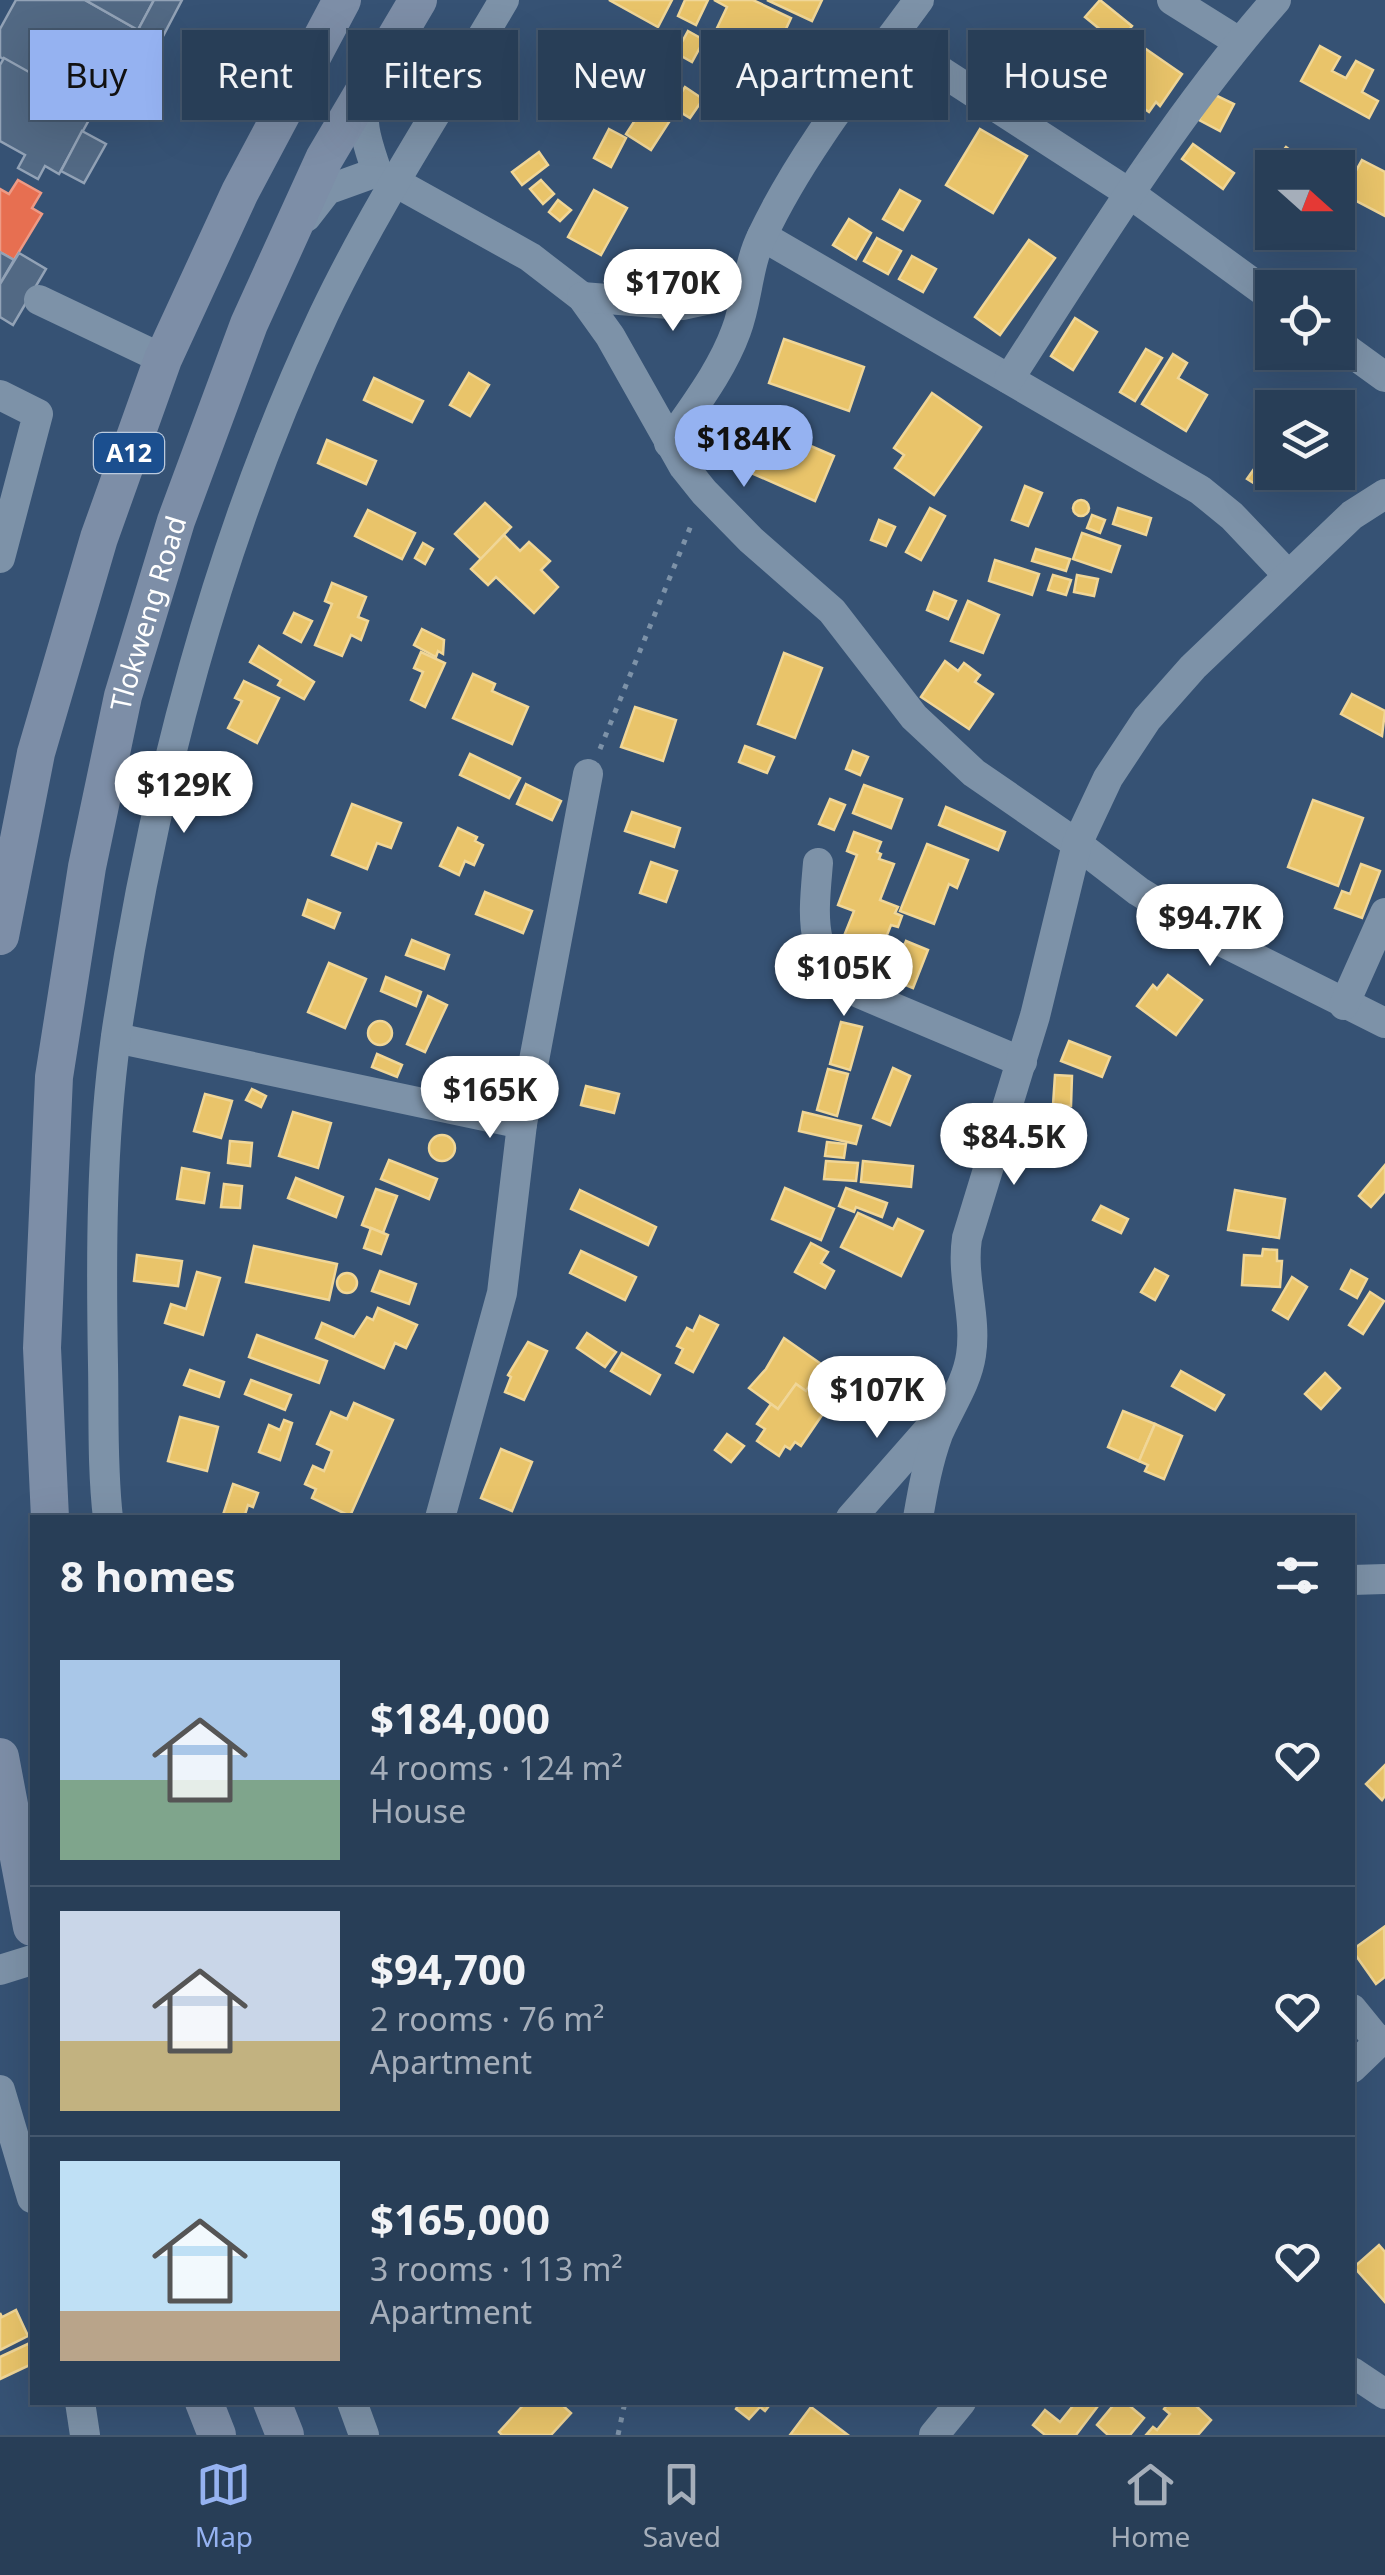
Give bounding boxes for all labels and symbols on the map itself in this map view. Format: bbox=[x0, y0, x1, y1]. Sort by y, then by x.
north arrow bbox=[1255, 150, 1355, 250]
pin: $170K bbox=[603, 249, 743, 334]
pin: $184K bbox=[674, 405, 814, 490]
road number: A12 bbox=[94, 433, 164, 473]
street label: Tlokweng Road bbox=[100, 511, 194, 714]
pin: $129K bbox=[114, 751, 254, 836]
pin: $94.7K bbox=[1129, 884, 1291, 969]
pin: $105K bbox=[774, 934, 914, 1019]
pin: $165K bbox=[420, 1056, 560, 1141]
pin: $84.5K bbox=[933, 1103, 1095, 1188]
pin: $107K bbox=[807, 1356, 947, 1441]

